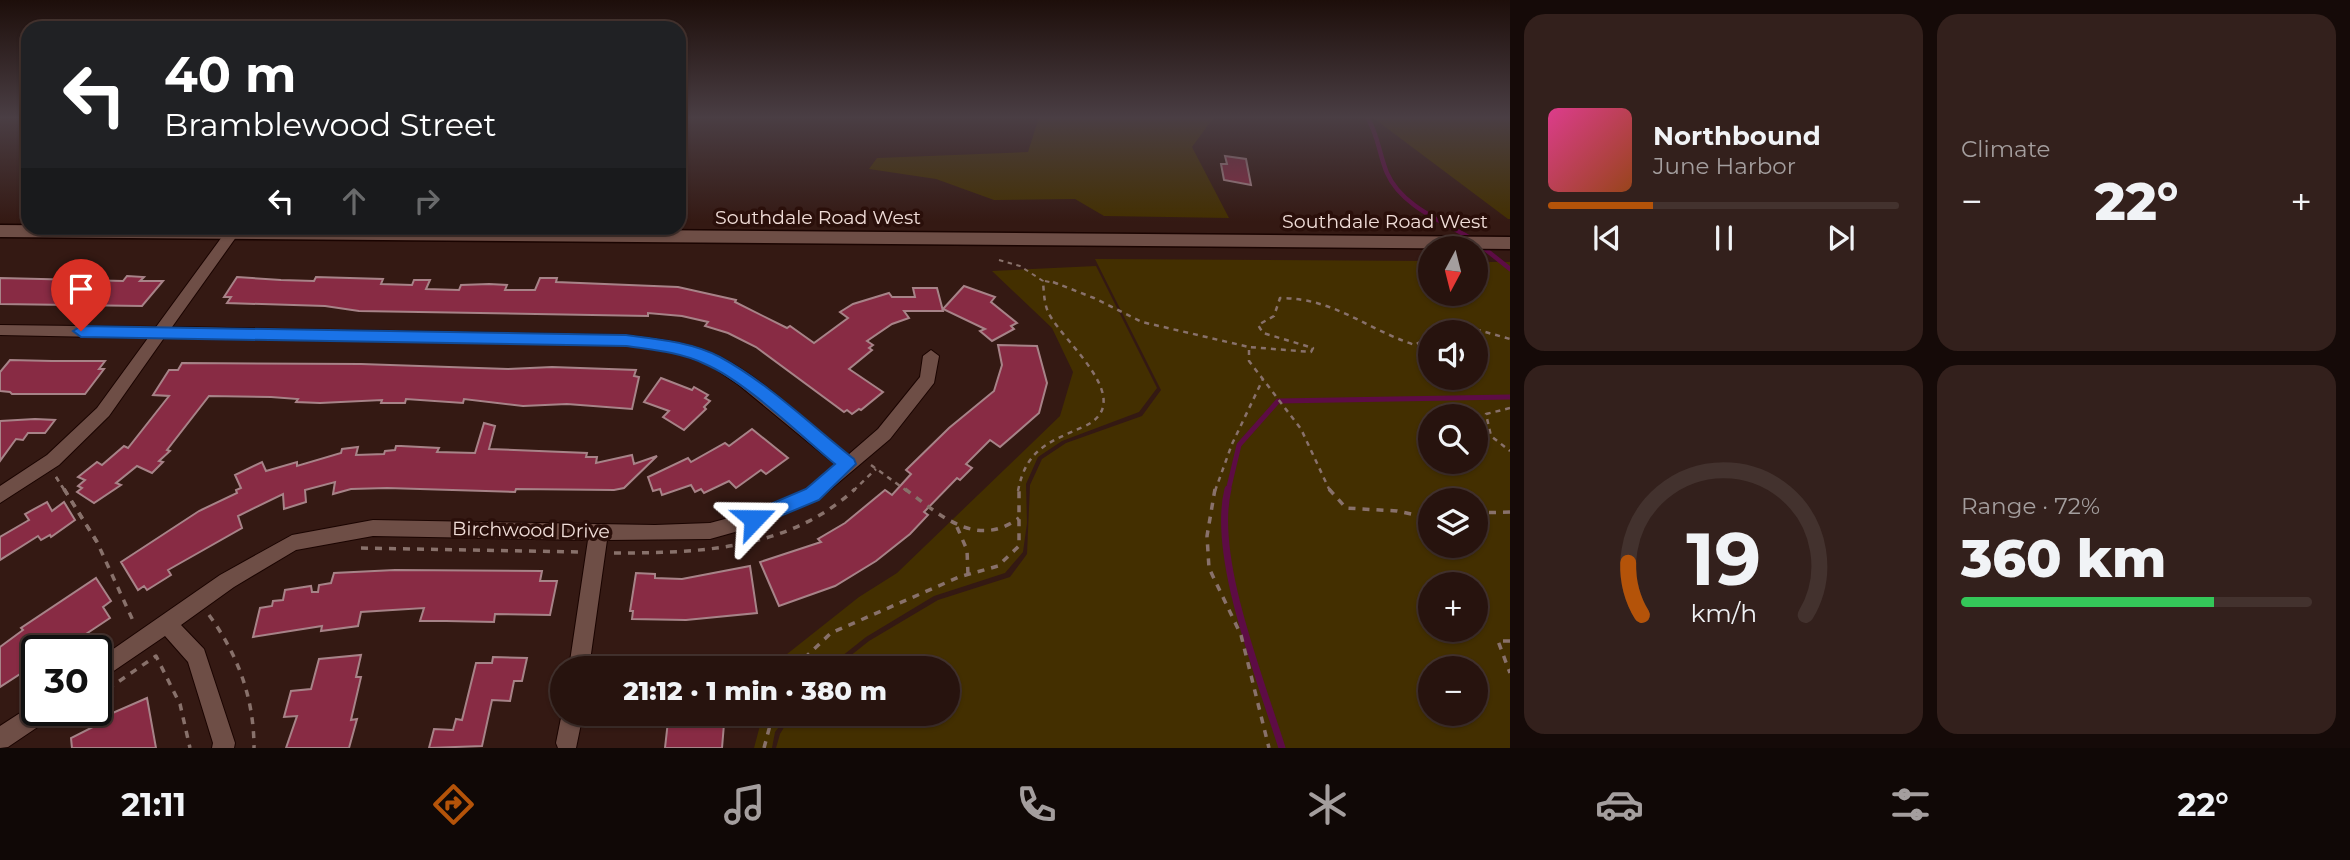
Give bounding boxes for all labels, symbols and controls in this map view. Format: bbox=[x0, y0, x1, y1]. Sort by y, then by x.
text: 40 m bbox=[164, 45, 296, 104]
icon: left bbox=[49, 49, 140, 140]
text: Bramblewood Street bbox=[164, 105, 496, 144]
text: Northbound bbox=[1653, 120, 1821, 152]
text: Climate bbox=[1961, 135, 2050, 163]
text: June Harbor bbox=[1653, 152, 1796, 180]
text: 22° bbox=[2095, 170, 2178, 233]
text: − bbox=[1961, 178, 1983, 225]
text: + bbox=[2290, 178, 2312, 225]
icon: left bbox=[262, 182, 300, 220]
icon: ahead bbox=[335, 182, 373, 220]
icon: right bbox=[408, 182, 446, 220]
street label: Southdale Road West bbox=[715, 206, 921, 229]
street label: Southdale Road West bbox=[1282, 210, 1488, 233]
icon: previous bbox=[1588, 219, 1626, 257]
icon: pause bbox=[1705, 219, 1743, 257]
icon: next bbox=[1822, 219, 1860, 257]
north arrow bbox=[1418, 236, 1488, 306]
map controls bbox=[1418, 236, 1488, 726]
pin bbox=[51, 259, 111, 331]
icon: arrive bbox=[62, 270, 100, 308]
button: sound bbox=[1418, 320, 1488, 390]
button: search bbox=[1418, 404, 1488, 474]
position arrow bbox=[717, 482, 791, 556]
button: layers bbox=[1418, 488, 1488, 558]
text: Range · 72% bbox=[1961, 492, 2100, 520]
text: 19 bbox=[1686, 516, 1761, 604]
street label: Birchwood Drive bbox=[452, 517, 610, 543]
text: 360 km bbox=[1961, 527, 2166, 590]
button: + bbox=[1418, 572, 1488, 642]
text: km/h bbox=[1690, 598, 1757, 628]
speed limit sign: 30 bbox=[21, 635, 112, 726]
button: − bbox=[1418, 656, 1488, 726]
text: 21:12 · 1 min · 380 m bbox=[623, 675, 887, 707]
icon: directions bbox=[429, 780, 478, 829]
icon: music bbox=[720, 780, 769, 829]
icon: phone bbox=[1012, 780, 1061, 829]
icon: climate bbox=[1303, 780, 1352, 829]
icon: car bbox=[1595, 780, 1644, 829]
icon: filters bbox=[1886, 780, 1935, 829]
text: 21:11 bbox=[121, 785, 186, 824]
text: 22° bbox=[2178, 785, 2229, 824]

